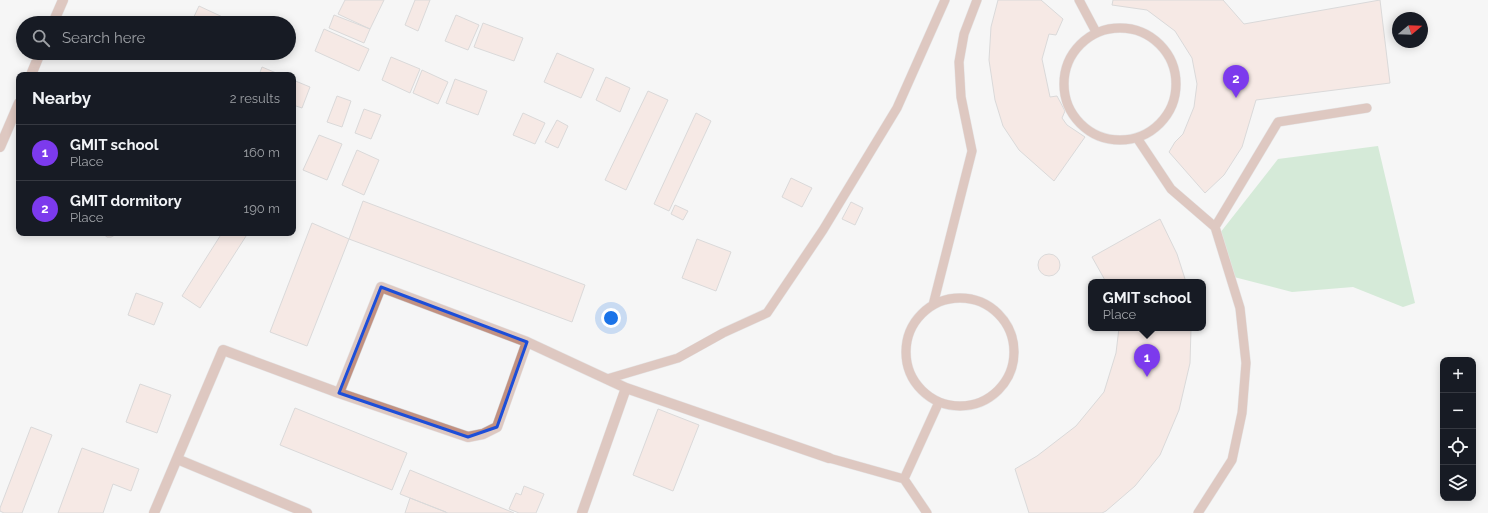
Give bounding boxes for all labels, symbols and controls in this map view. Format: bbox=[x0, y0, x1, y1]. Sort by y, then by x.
north arrow bbox=[1392, 12, 1428, 48]
search box bbox=[16, 16, 296, 60]
icon: search bbox=[30, 27, 52, 49]
text: Search here bbox=[62, 29, 145, 47]
pin: 2 bbox=[1223, 65, 1249, 98]
text: Nearby bbox=[32, 88, 91, 108]
text: 2 results bbox=[230, 91, 280, 106]
text: GMIT school bbox=[70, 136, 158, 154]
text: 1 bbox=[42, 145, 48, 160]
text: 160 m bbox=[243, 145, 280, 160]
text: Place bbox=[70, 154, 103, 169]
text: GMIT dormitory bbox=[70, 192, 182, 210]
text: 2 bbox=[41, 201, 49, 216]
text: 190 m bbox=[244, 201, 280, 216]
text: Place bbox=[70, 210, 103, 225]
popup bbox=[1088, 279, 1206, 331]
text: GMIT school bbox=[1103, 289, 1191, 307]
text: Place bbox=[1103, 307, 1136, 322]
your location bbox=[601, 308, 621, 328]
pin: 1 bbox=[1134, 344, 1160, 377]
map controls bbox=[1440, 357, 1476, 501]
button: + bbox=[1440, 357, 1476, 393]
button: − bbox=[1440, 393, 1476, 429]
button: locate bbox=[1440, 429, 1476, 465]
button: layers bbox=[1440, 465, 1476, 501]

